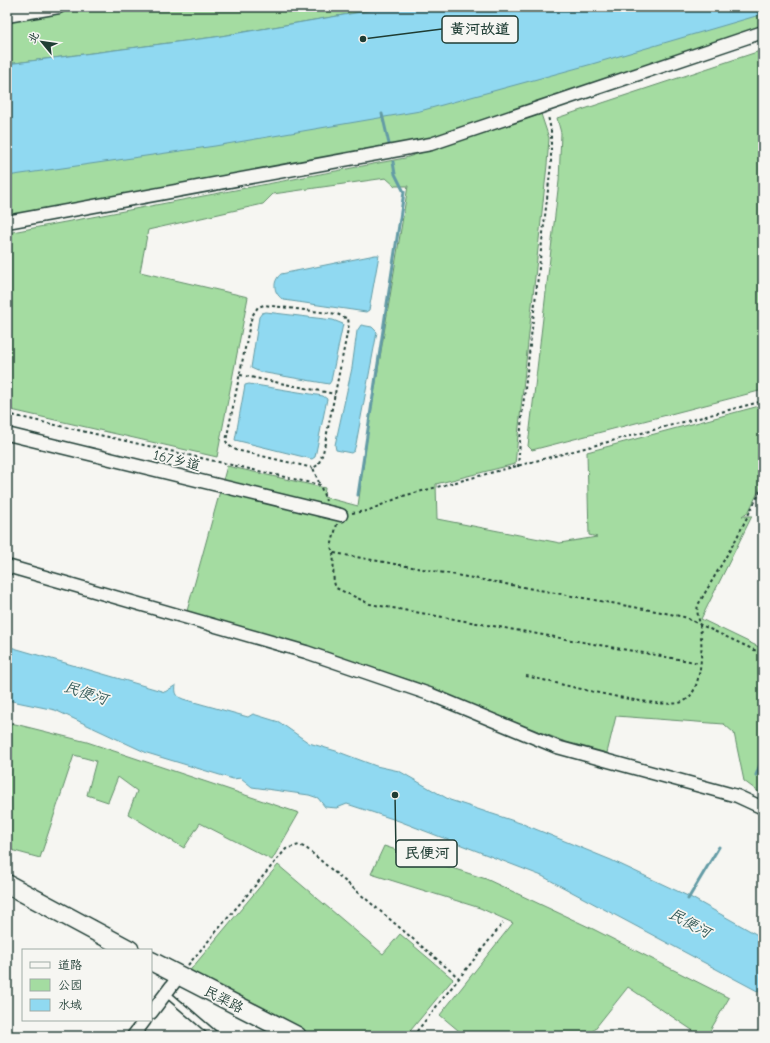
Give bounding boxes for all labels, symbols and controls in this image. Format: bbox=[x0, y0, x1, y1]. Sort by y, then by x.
callout: 黄河故道 bbox=[442, 16, 518, 43]
text: 黄河故道 bbox=[450, 20, 510, 38]
north arrow bbox=[22, 22, 62, 62]
text: 北 bbox=[25, 29, 42, 45]
street label: 167乡道 bbox=[152, 446, 202, 475]
water label: 民便河 bbox=[62, 677, 113, 709]
callout: 民便河 bbox=[396, 840, 457, 867]
text: 民便河 bbox=[404, 844, 450, 862]
water label: 民便河 bbox=[666, 904, 717, 943]
legend bbox=[22, 949, 152, 1021]
text: 道路 bbox=[58, 958, 82, 972]
text: 公园 bbox=[58, 978, 82, 992]
street label: 民渠路 bbox=[201, 982, 246, 1017]
text: 水域 bbox=[58, 998, 82, 1012]

